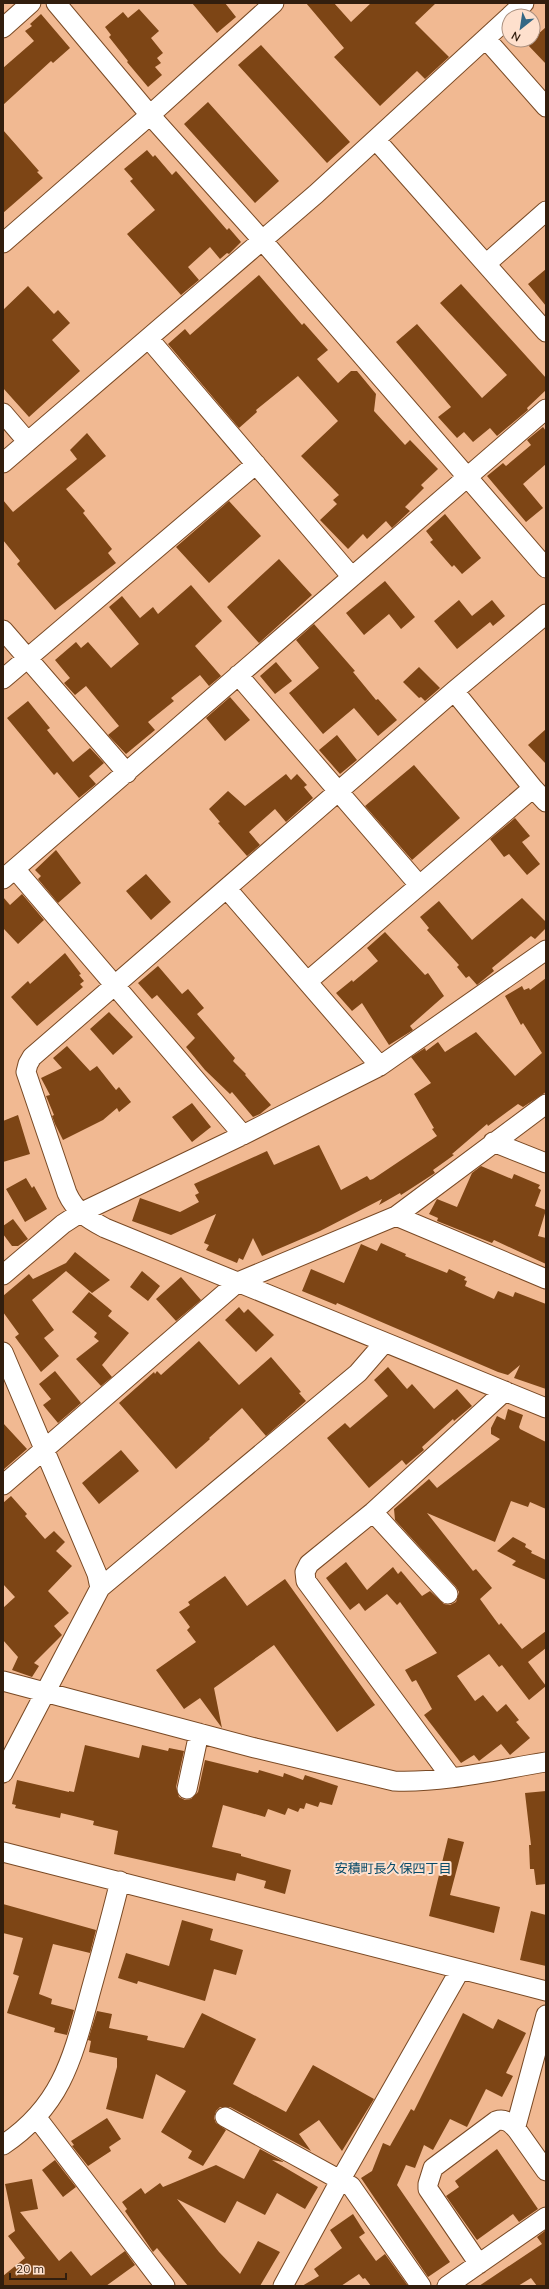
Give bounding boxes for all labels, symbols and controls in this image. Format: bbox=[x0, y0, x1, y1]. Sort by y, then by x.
north arrow bbox=[501, 8, 541, 48]
text: N bbox=[509, 29, 523, 45]
district label: 安積町長久保四丁目 bbox=[334, 1860, 452, 1876]
scale bar bbox=[10, 2255, 66, 2281]
text: 20 m bbox=[16, 2261, 44, 2276]

